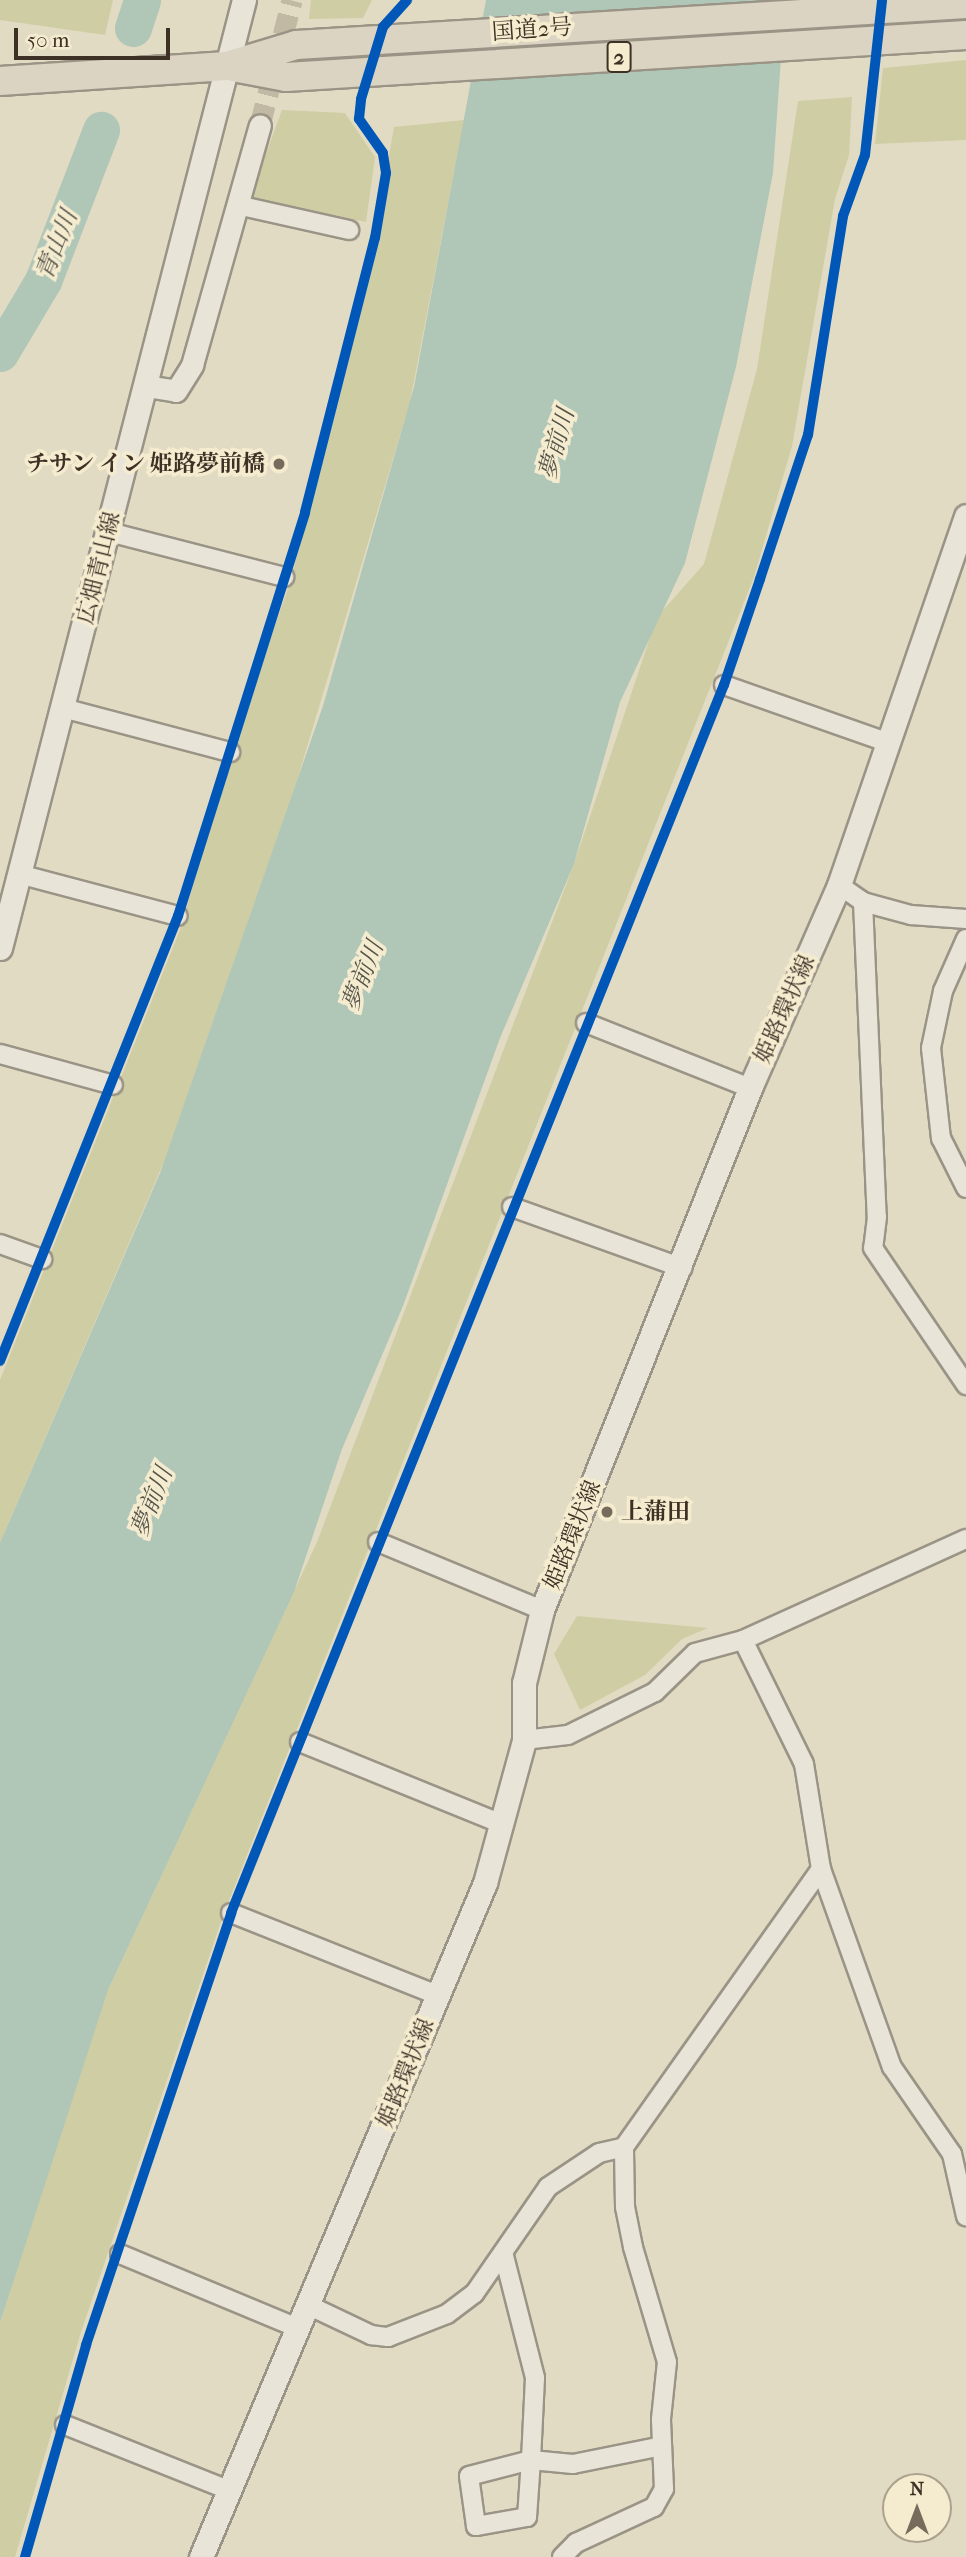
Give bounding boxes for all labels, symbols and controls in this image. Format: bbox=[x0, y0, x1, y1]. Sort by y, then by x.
street label: 国道2号 bbox=[491, 13, 573, 47]
scale bar bbox=[18, 14, 173, 58]
text: 50 m bbox=[27, 28, 70, 52]
road number: 2 bbox=[605, 40, 633, 74]
water label: 青山川 bbox=[30, 206, 84, 284]
water label: 夢前川 bbox=[533, 405, 581, 483]
place label: チサン イン 姫路夢前橋 bbox=[25, 450, 265, 478]
marker: チサン イン 姫路夢前橋 bbox=[271, 456, 287, 472]
street label: 広畑青山線 bbox=[72, 509, 126, 627]
water label: 夢前川 bbox=[336, 937, 390, 1015]
street label: 姫路環状線 bbox=[749, 951, 821, 1067]
water label: 夢前川 bbox=[125, 1463, 179, 1541]
street label: 姫路環状線 bbox=[539, 1477, 607, 1593]
place label: 上蒲田 bbox=[621, 1498, 690, 1526]
marker: 上蒲田 bbox=[599, 1504, 615, 1520]
street label: 姫路環状線 bbox=[372, 2015, 440, 2131]
north arrow bbox=[882, 2473, 952, 2543]
text: N bbox=[910, 2478, 924, 2500]

